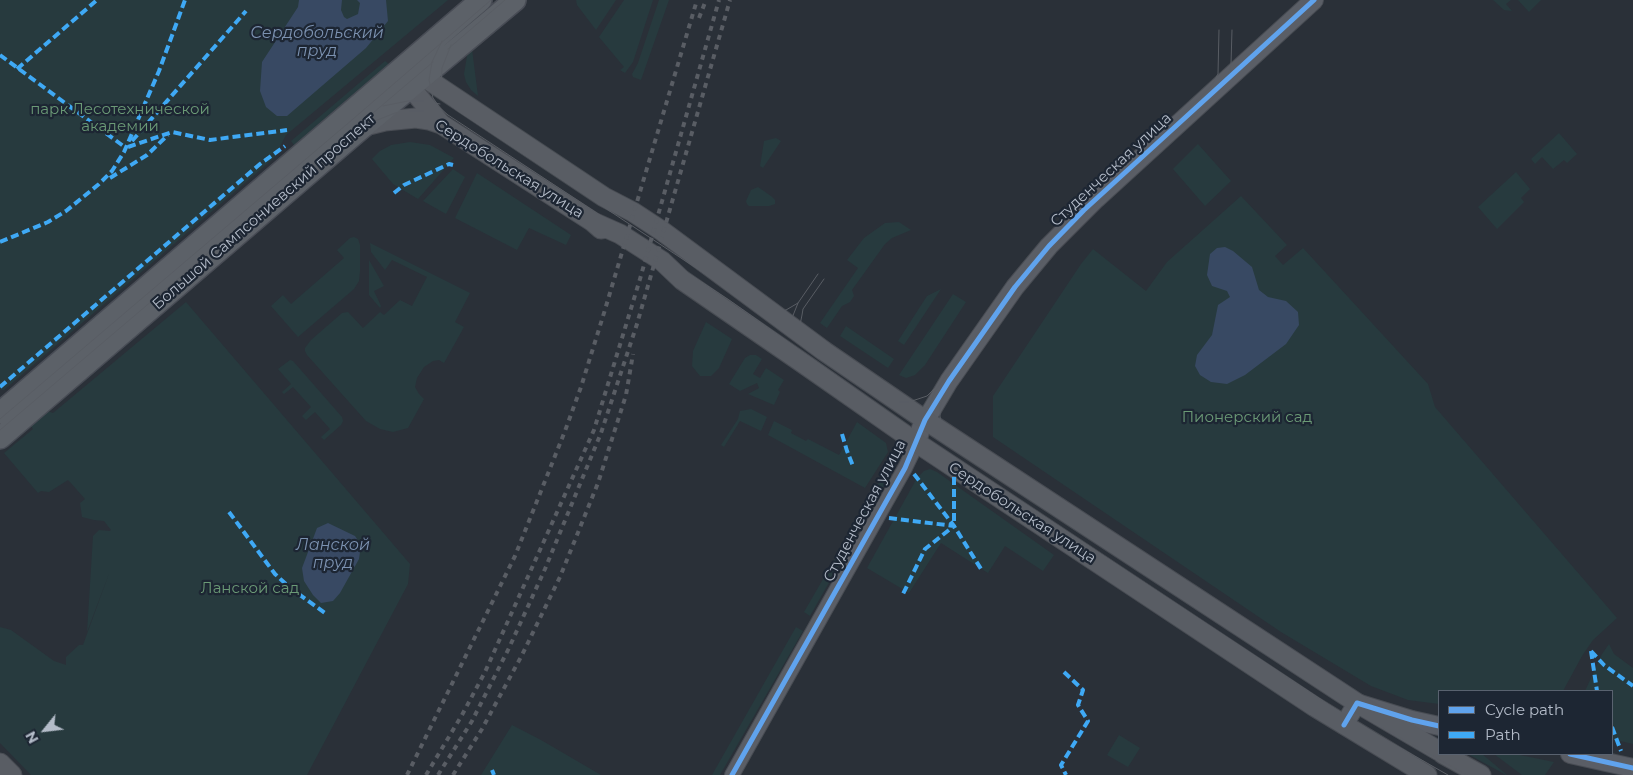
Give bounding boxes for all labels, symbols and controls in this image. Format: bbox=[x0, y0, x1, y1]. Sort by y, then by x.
water label: Сердобольский пруд bbox=[250, 23, 384, 61]
park label: парк Лесотехнической академии bbox=[30, 101, 210, 136]
street label: Студенческая улица bbox=[1047, 109, 1175, 231]
street label: Большой Сампсониевский проспект bbox=[149, 110, 379, 314]
street label: Сердобольская улица bbox=[431, 116, 587, 222]
park label: Пионерский сад bbox=[1182, 409, 1312, 427]
street label: Студенческая улица bbox=[820, 437, 910, 585]
street label: Сердобольская улица bbox=[945, 459, 1099, 567]
water label: Ланской пруд bbox=[296, 535, 370, 573]
park label: Ланской сад bbox=[201, 580, 299, 598]
legend bbox=[1438, 690, 1613, 755]
text: Cycle path bbox=[1485, 700, 1564, 719]
north arrow bbox=[20, 705, 70, 755]
text: Path bbox=[1485, 725, 1521, 744]
text: N bbox=[21, 728, 42, 747]

